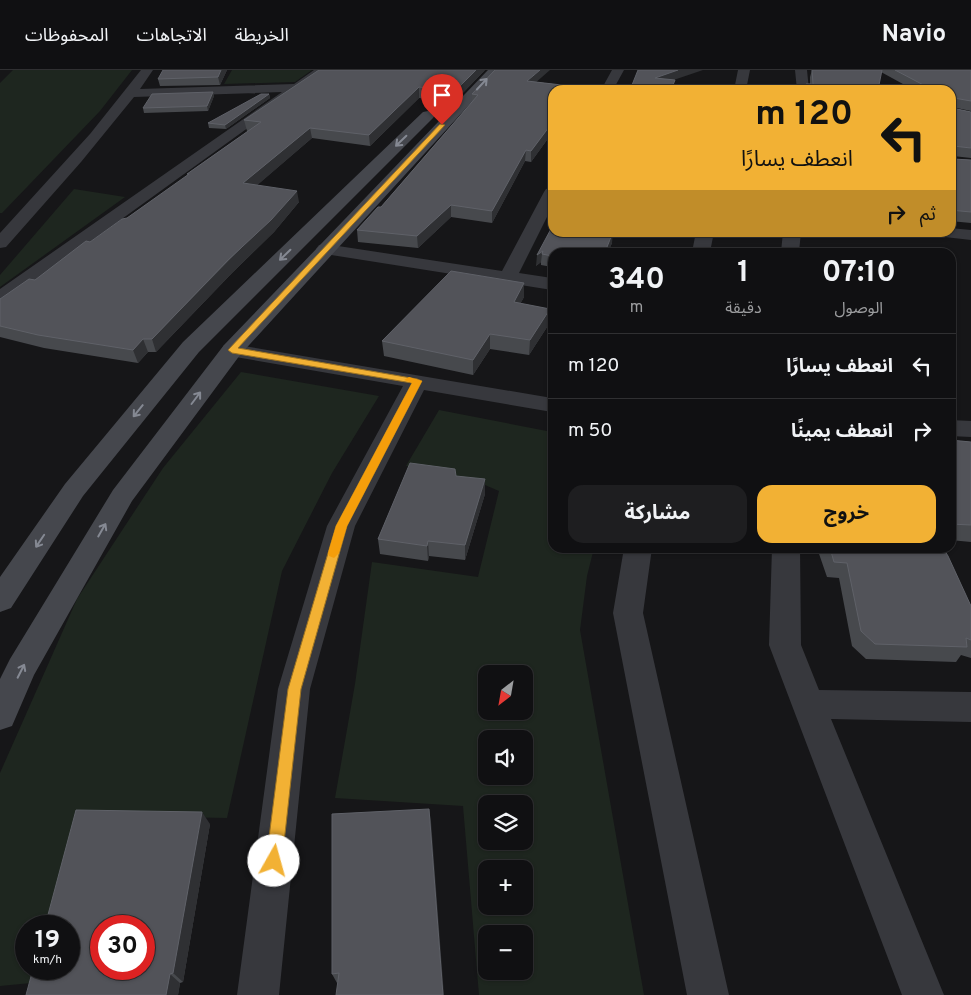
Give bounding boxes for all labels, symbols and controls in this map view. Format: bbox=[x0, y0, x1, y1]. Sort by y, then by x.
text: Navio bbox=[882, 20, 946, 50]
text: المحفوظات bbox=[25, 25, 109, 48]
text: الاتجاهات bbox=[137, 25, 207, 48]
text: الخريطة bbox=[235, 25, 289, 48]
pin bbox=[421, 74, 463, 125]
one-way arrow bbox=[476, 77, 488, 90]
icon: arrive bbox=[428, 81, 456, 109]
text: 120 m bbox=[755, 93, 853, 137]
icon: left bbox=[871, 105, 936, 170]
one-way arrow bbox=[395, 135, 407, 147]
text: انعطف يسارًا bbox=[741, 147, 853, 174]
icon: right bbox=[882, 200, 910, 228]
text: ثم bbox=[920, 203, 936, 227]
one-way arrow bbox=[279, 249, 291, 261]
text: 1 bbox=[737, 255, 749, 292]
text: 07:10 bbox=[822, 255, 896, 292]
text: 340 bbox=[608, 262, 665, 299]
text: m bbox=[630, 298, 643, 318]
text: دقيقة bbox=[725, 299, 762, 319]
text: الوصول bbox=[834, 299, 883, 319]
icon: left bbox=[908, 352, 936, 380]
text: 120 m bbox=[568, 354, 619, 378]
text: انعطف يسارًا bbox=[786, 355, 893, 379]
one-way arrow bbox=[191, 391, 201, 405]
one-way arrow bbox=[133, 405, 144, 418]
icon: right bbox=[908, 417, 936, 445]
text: 50 m bbox=[568, 419, 613, 443]
text: انعطف يمينًا bbox=[791, 420, 893, 444]
button: مشاركة bbox=[568, 485, 747, 543]
button: خروج bbox=[757, 485, 936, 543]
one-way arrow bbox=[98, 524, 108, 538]
one-way arrow bbox=[35, 533, 45, 547]
one-way arrow bbox=[17, 664, 26, 679]
north arrow bbox=[478, 665, 532, 720]
map controls bbox=[478, 665, 533, 980]
button: sound bbox=[478, 730, 533, 785]
button: layers bbox=[478, 795, 533, 850]
position arrow bbox=[247, 834, 299, 886]
button: + bbox=[478, 860, 533, 915]
speed limit sign: 30 bbox=[90, 915, 155, 980]
text: 19 bbox=[35, 925, 60, 957]
button: − bbox=[478, 925, 533, 980]
text: km/h bbox=[33, 952, 62, 968]

